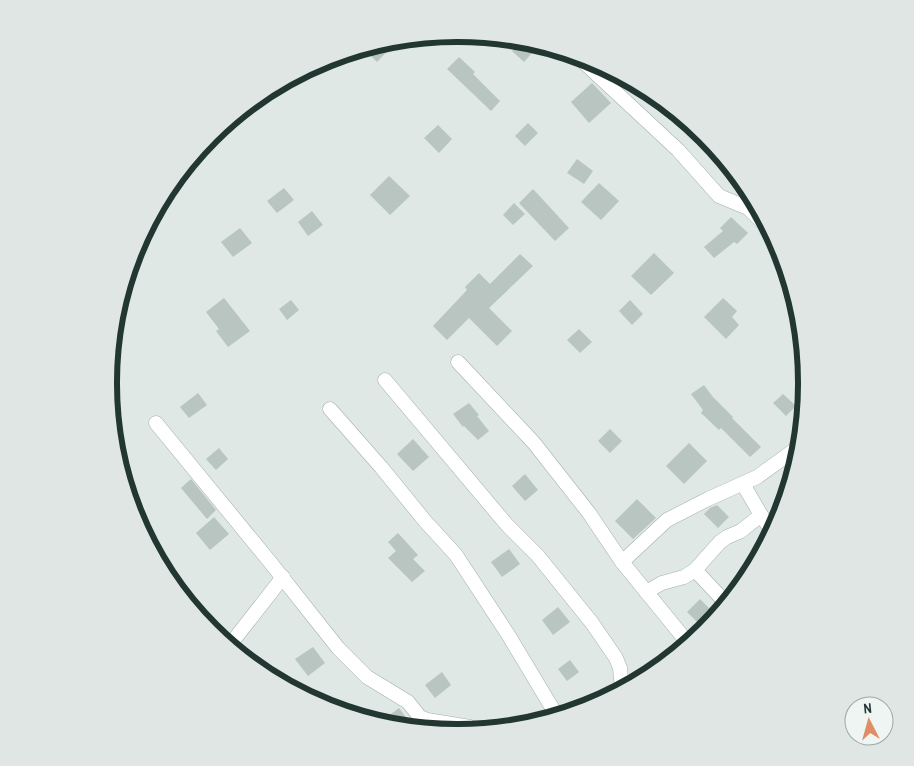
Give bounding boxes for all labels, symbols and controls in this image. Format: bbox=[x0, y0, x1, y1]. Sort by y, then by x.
north arrow bbox=[844, 696, 894, 746]
text: N bbox=[863, 699, 873, 717]

